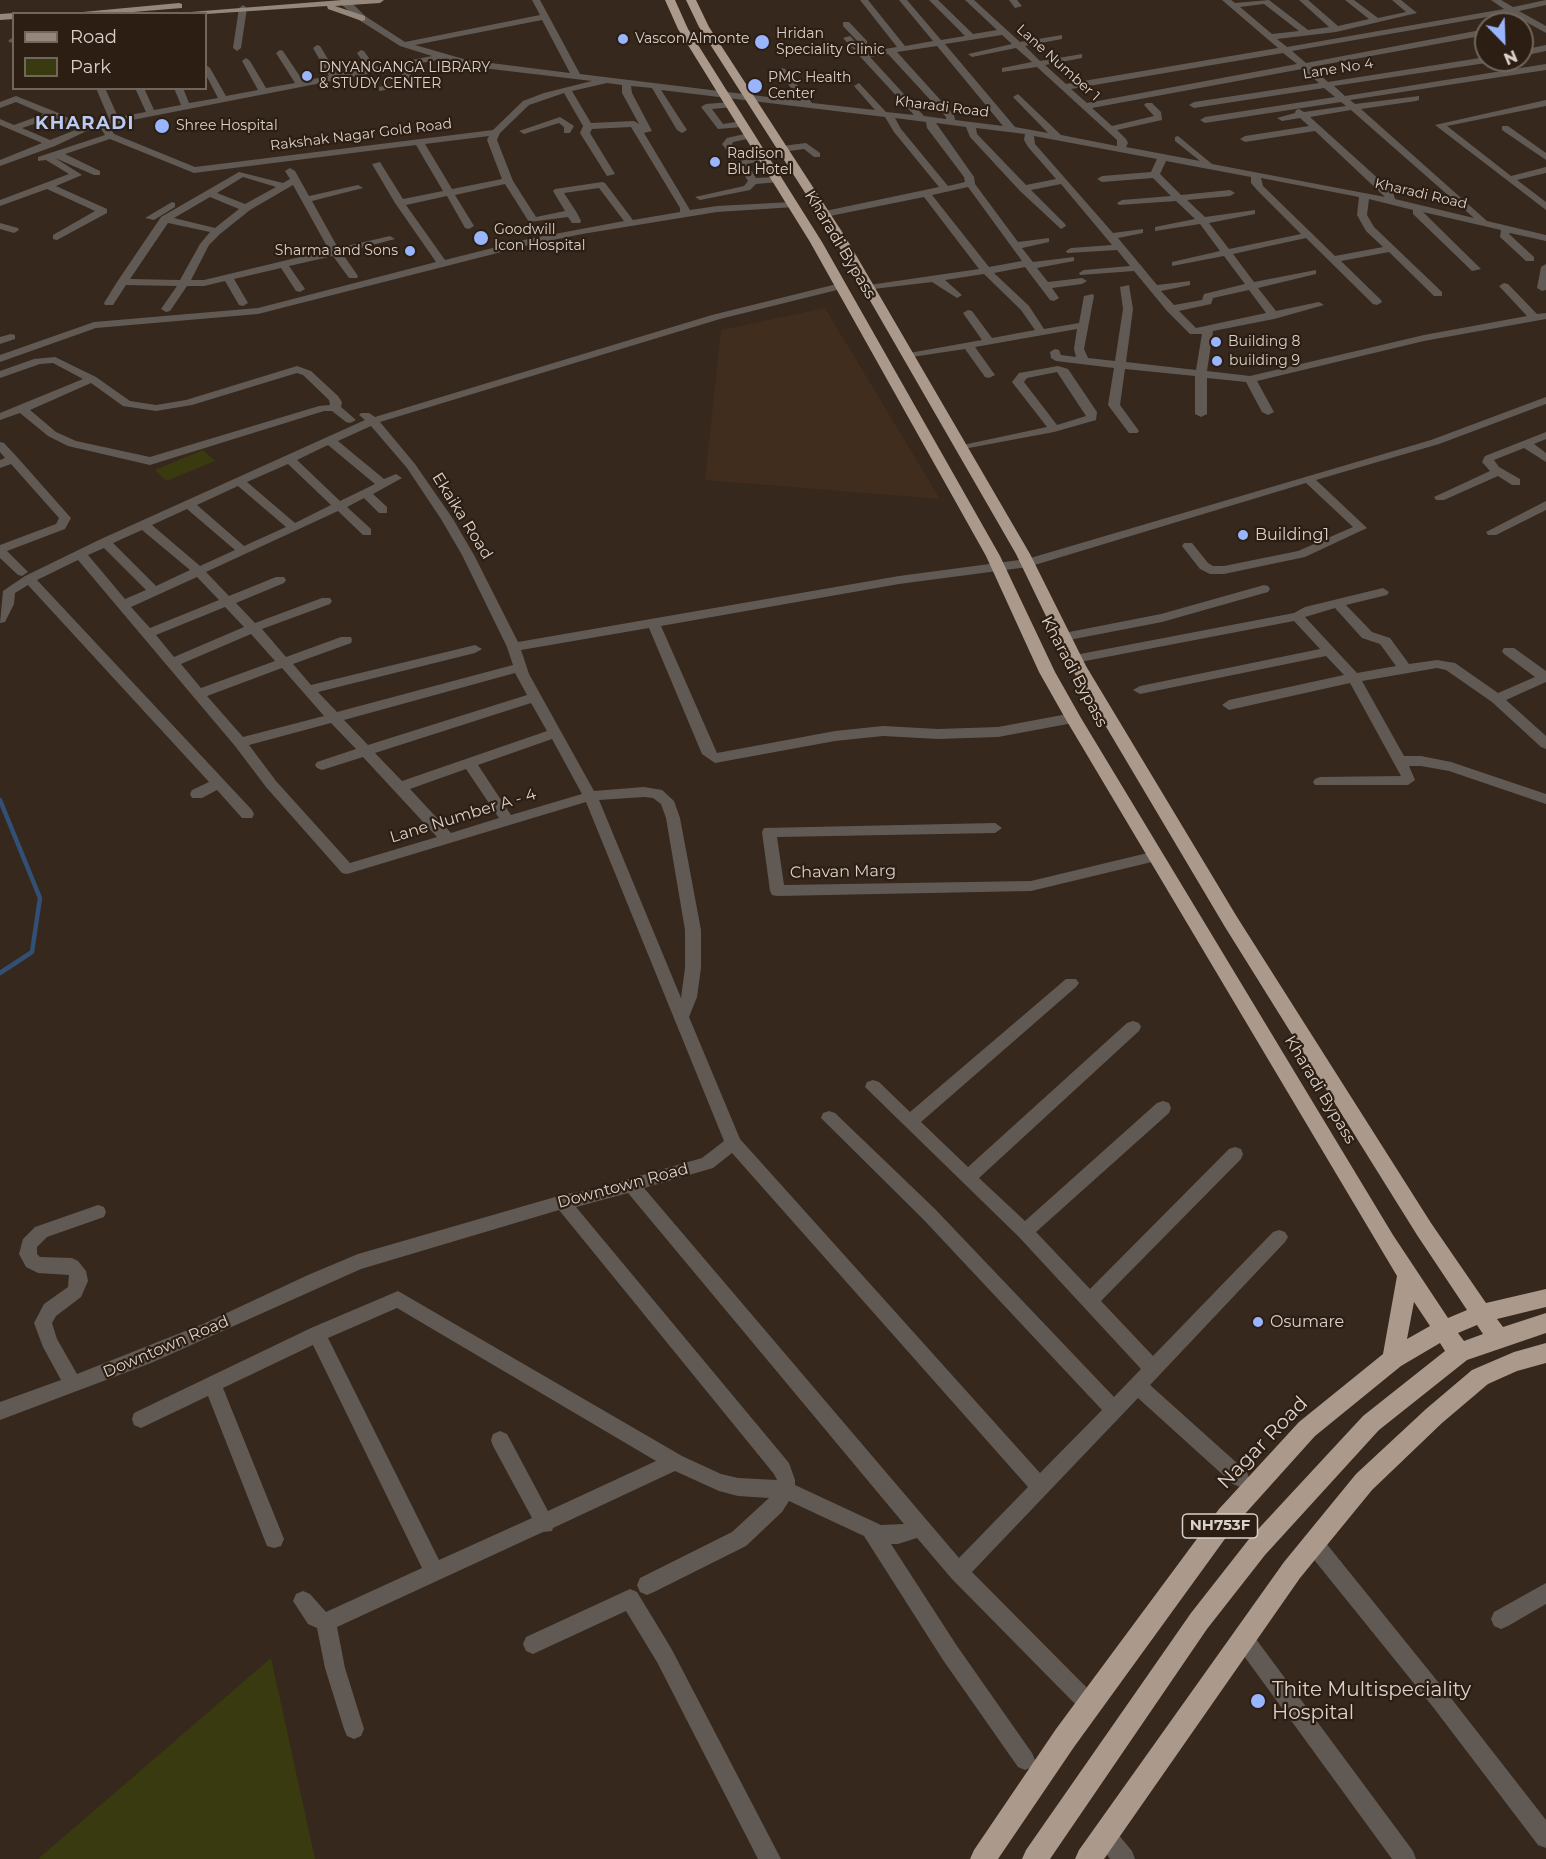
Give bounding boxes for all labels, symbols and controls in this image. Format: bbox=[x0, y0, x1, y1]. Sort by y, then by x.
legend bbox=[12, 12, 207, 90]
north arrow bbox=[1474, 12, 1534, 72]
street label: Lane Number 1 bbox=[1013, 21, 1103, 105]
text: Road bbox=[70, 26, 117, 48]
place label: Hridan Speciality Clinic bbox=[776, 26, 885, 58]
place label: Vascon Almonte bbox=[635, 31, 750, 47]
marker: Vascon Almonte bbox=[616, 32, 630, 46]
marker: Hridan Speciality Clinic bbox=[753, 33, 771, 51]
text: N bbox=[1501, 46, 1520, 68]
street label: Lane No 4 bbox=[1302, 55, 1374, 83]
text: Park bbox=[70, 56, 111, 78]
place label: DNYANGANGA LIBRARY & STUDY CENTER bbox=[319, 60, 490, 92]
marker: DNYANGANGA LIBRARY & STUDY CENTER bbox=[300, 69, 314, 83]
place label: PMC Health Center bbox=[768, 70, 852, 102]
marker: PMC Health Center bbox=[746, 77, 764, 95]
street label: Kharadi Road bbox=[894, 93, 990, 121]
district label: KHARADI bbox=[35, 113, 135, 135]
street label: Rakshak Nagar Gold Road bbox=[269, 116, 453, 154]
marker: Shree Hospital bbox=[153, 117, 171, 135]
place label: Shree Hospital bbox=[176, 118, 278, 134]
place label: Radison Blu Hotel bbox=[727, 146, 792, 178]
marker: Radison Blu Hotel bbox=[708, 155, 722, 169]
street label: Kharadi Road bbox=[1373, 175, 1469, 213]
street label: Kharadi Bypass bbox=[800, 187, 880, 303]
place label: Goodwill Icon Hospital bbox=[494, 222, 585, 255]
marker: Goodwill Icon Hospital bbox=[472, 229, 490, 247]
place label: Sharma and Sons bbox=[275, 243, 398, 259]
marker: Sharma and Sons bbox=[403, 244, 417, 258]
place label: Building 8 bbox=[1228, 334, 1300, 350]
marker: Building 8 bbox=[1209, 335, 1223, 349]
place label: building 9 bbox=[1229, 353, 1300, 369]
marker: building 9 bbox=[1210, 354, 1224, 368]
street label: Ekaika Road bbox=[428, 469, 496, 563]
place label: Building1 bbox=[1255, 525, 1329, 545]
marker: Building1 bbox=[1236, 528, 1250, 542]
street label: Kharadi Bypass bbox=[1037, 613, 1111, 731]
street label: Lane Number A - 4 bbox=[388, 785, 538, 847]
street label: Chavan Marg bbox=[790, 861, 896, 883]
street label: Kharadi Bypass bbox=[1280, 1032, 1360, 1148]
street label: Downtown Road bbox=[555, 1159, 691, 1213]
street label: Downtown Road bbox=[100, 1312, 232, 1382]
place label: Osumare bbox=[1270, 1312, 1344, 1332]
marker: Osumare bbox=[1251, 1315, 1265, 1329]
street label: Nagar Road bbox=[1213, 1392, 1313, 1494]
road number: NH753F bbox=[1182, 1514, 1258, 1538]
place label: Thite Multispeciality Hospital bbox=[1272, 1678, 1471, 1725]
marker: Thite Multispeciality Hospital bbox=[1249, 1692, 1267, 1710]

